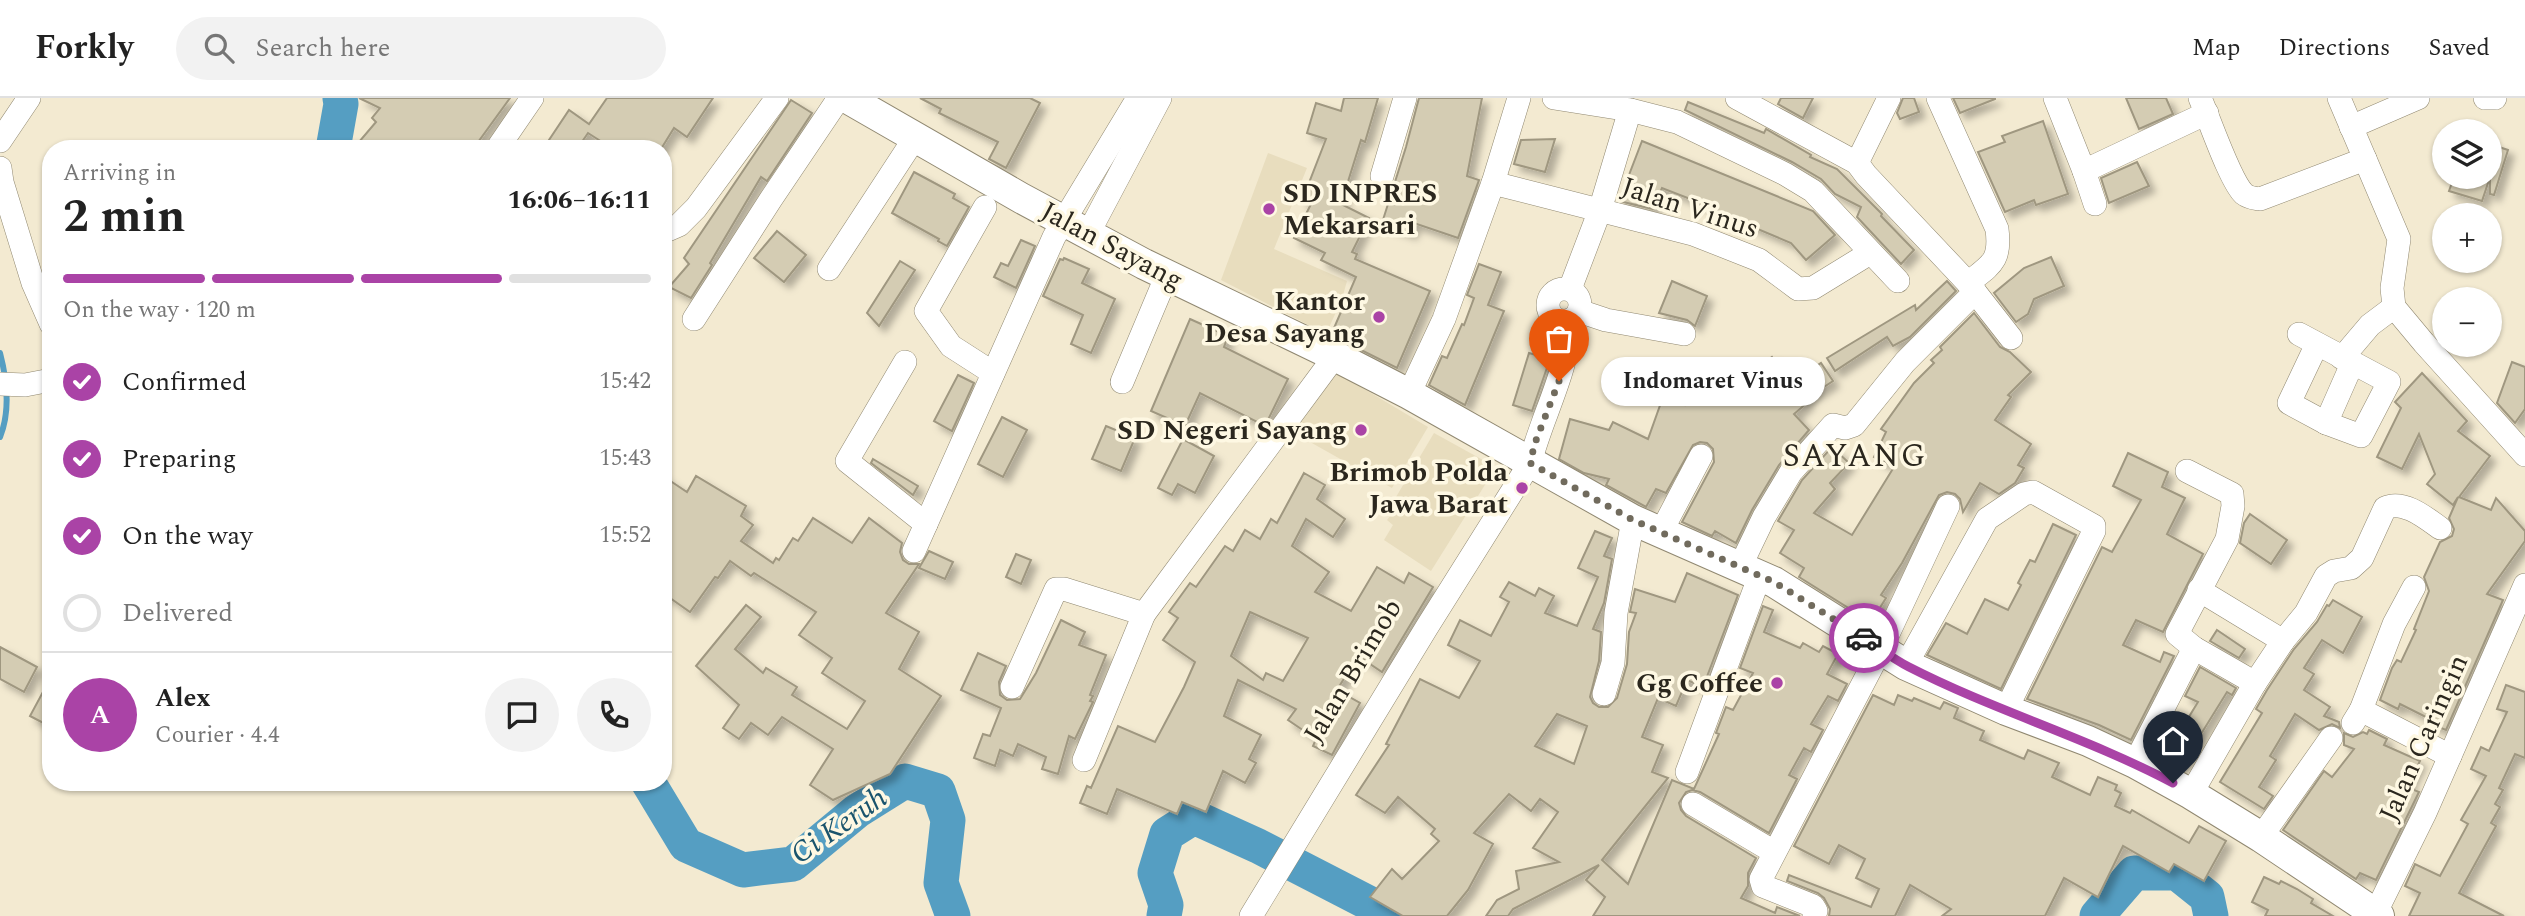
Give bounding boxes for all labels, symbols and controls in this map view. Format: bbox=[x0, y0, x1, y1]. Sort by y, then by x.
search box bbox=[176, 17, 666, 80]
text: Forkly bbox=[35, 23, 134, 73]
text: Search here bbox=[256, 28, 390, 68]
icon: search bbox=[200, 29, 238, 67]
text: Map bbox=[2192, 30, 2240, 66]
text: Directions bbox=[2278, 30, 2390, 66]
text: Saved bbox=[2428, 30, 2490, 66]
map controls bbox=[2432, 119, 2502, 357]
button: layers bbox=[2432, 119, 2502, 189]
text: Arriving in bbox=[63, 156, 176, 191]
street label: Jalan Vinus bbox=[1616, 166, 1764, 250]
place label: SD INPRES Mekarsari bbox=[1283, 172, 1437, 247]
text: 16:06–16:11 bbox=[507, 180, 651, 220]
text: 2 min bbox=[63, 182, 185, 252]
street label: Jalan Sayang bbox=[1033, 190, 1191, 302]
marker: SD INPRES Mekarsari bbox=[1261, 201, 1277, 217]
button: + bbox=[2432, 203, 2502, 273]
place label: Kantor Desa Sayang bbox=[1204, 280, 1365, 355]
button: − bbox=[2432, 287, 2502, 357]
text: On the way · 120 m bbox=[63, 293, 256, 328]
marker: Kantor Desa Sayang bbox=[1371, 309, 1387, 325]
pin bbox=[1529, 309, 1589, 381]
icon: bag bbox=[1540, 320, 1578, 358]
callout: Indomaret Vinus bbox=[1601, 356, 1825, 406]
text: Confirmed bbox=[122, 362, 247, 402]
icon: check bbox=[63, 363, 101, 401]
text: 15:42 bbox=[599, 364, 651, 399]
text: Indomaret Vinus bbox=[1623, 364, 1803, 399]
place label: SD Negeri Sayang bbox=[1117, 409, 1347, 452]
marker: SD Negeri Sayang bbox=[1353, 422, 1369, 438]
district label: SAYANG bbox=[1783, 432, 1927, 481]
text: Preparing bbox=[122, 439, 236, 479]
icon: check bbox=[63, 440, 101, 478]
text: 15:43 bbox=[599, 441, 651, 476]
place label: Brimob Polda Jawa Barat bbox=[1329, 451, 1509, 526]
marker: Brimob Polda Jawa Barat bbox=[1514, 480, 1530, 496]
text: On the way bbox=[122, 516, 253, 556]
icon: check bbox=[63, 517, 101, 555]
text: 15:52 bbox=[599, 518, 651, 553]
street label: Jalan Brimob bbox=[1293, 591, 1413, 751]
text: Delivered bbox=[122, 593, 233, 633]
courier bbox=[1829, 603, 1899, 673]
icon: car bbox=[1845, 619, 1883, 657]
street label: Jalan Caringin bbox=[2368, 647, 2480, 829]
place label: Gg Coffee bbox=[1636, 662, 1763, 705]
marker: Gg Coffee bbox=[1769, 675, 1785, 691]
text: Alex bbox=[155, 678, 210, 718]
button: chat bbox=[485, 678, 559, 752]
button: phone bbox=[577, 678, 651, 752]
text: A bbox=[90, 695, 110, 735]
pin bbox=[2143, 711, 2203, 783]
text: Courier · 4.4 bbox=[155, 718, 280, 753]
icon: home bbox=[2154, 722, 2192, 760]
water label: Ci Keruh bbox=[781, 776, 897, 876]

